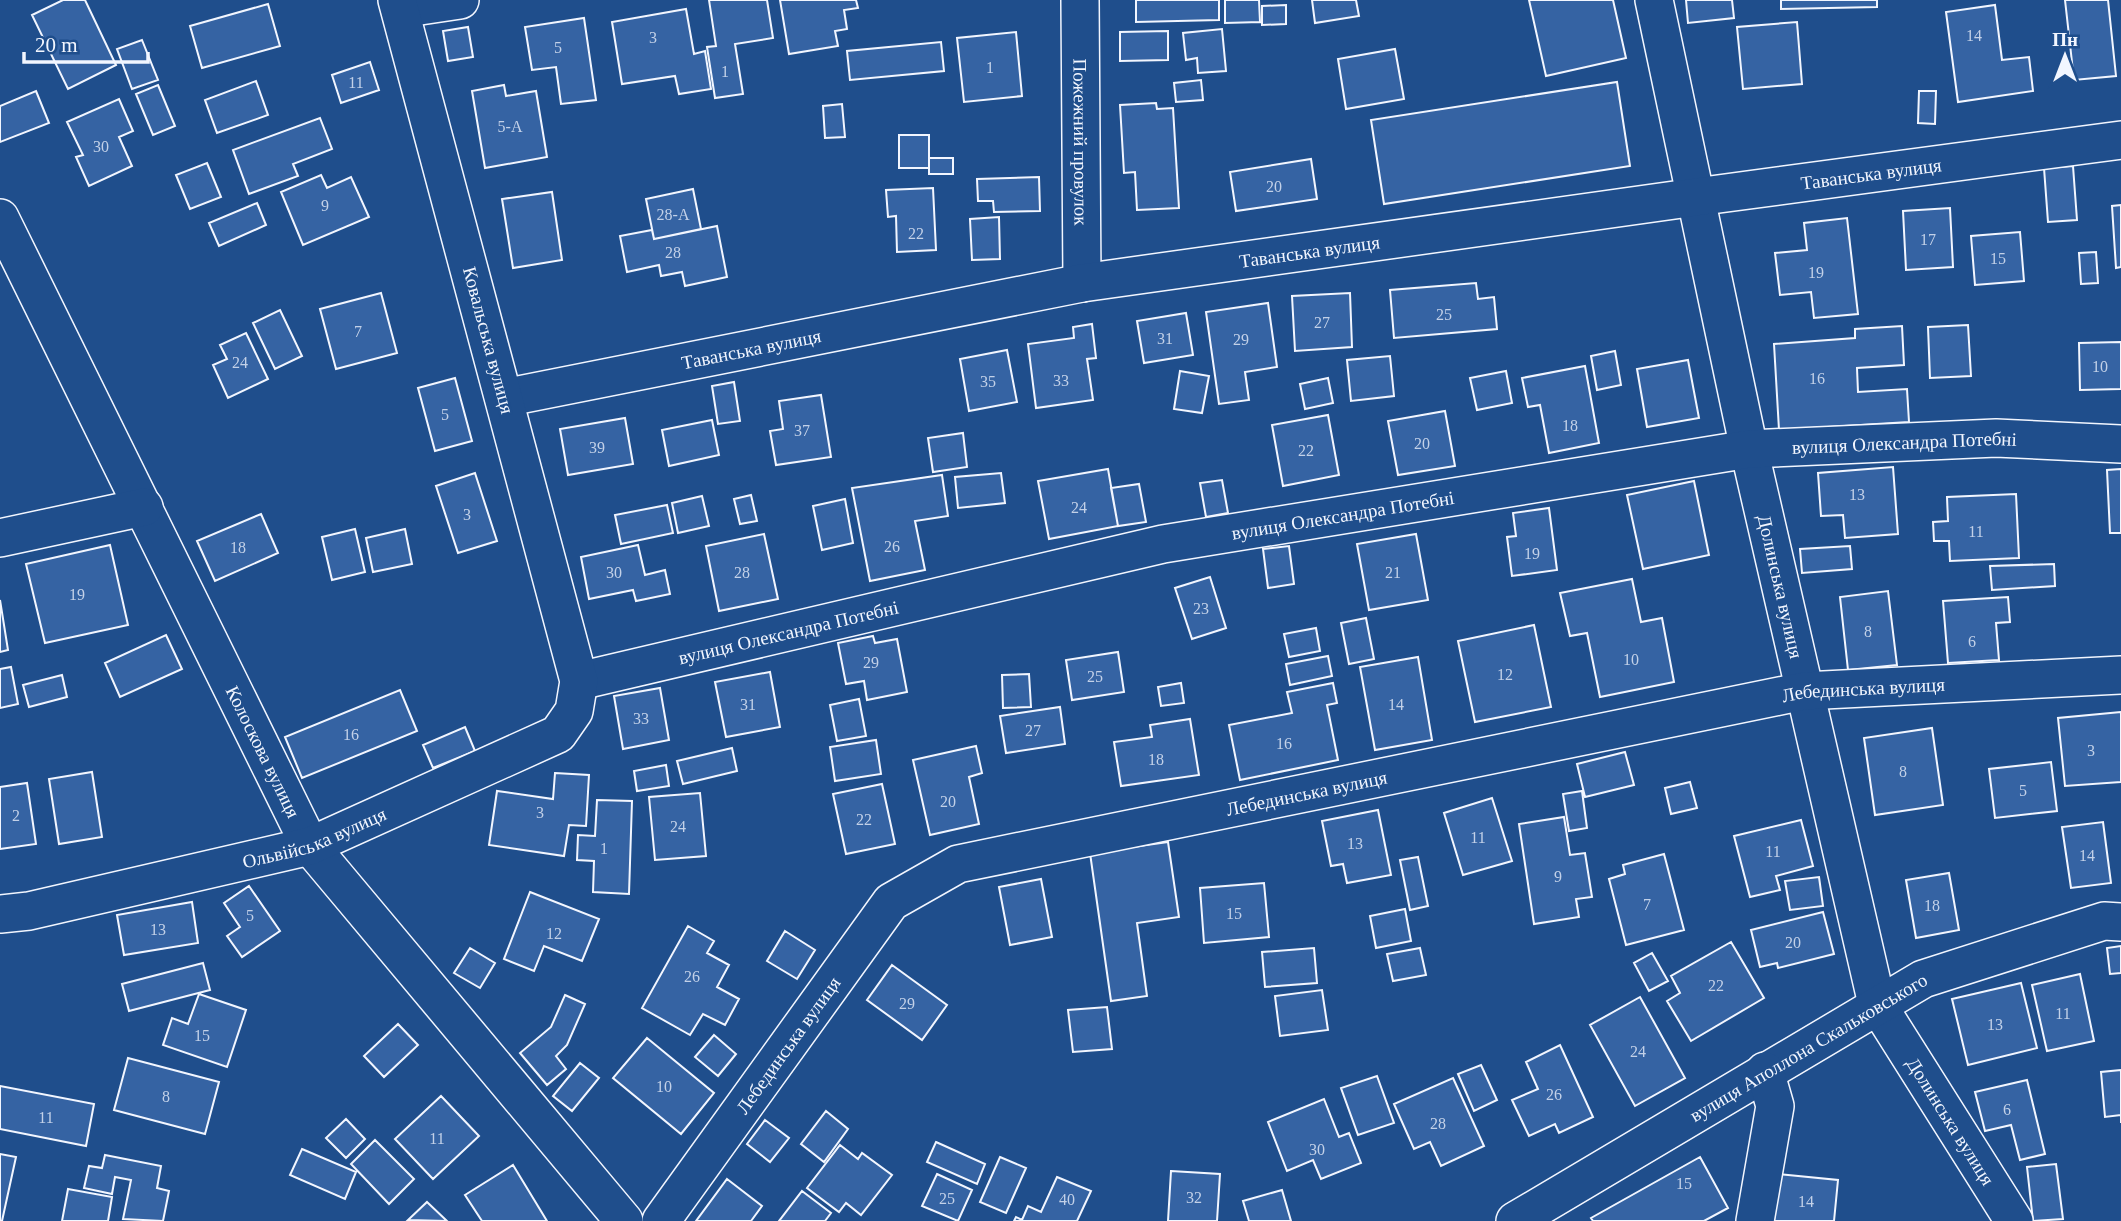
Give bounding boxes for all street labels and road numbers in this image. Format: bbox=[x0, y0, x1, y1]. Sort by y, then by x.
street label: Пожежний провулок bbox=[1069, 58, 1092, 226]
street label: Таванська вулиця bbox=[1800, 154, 1943, 194]
street label: Таванська вулиця bbox=[1238, 231, 1381, 272]
street label: Ковальська вулиця bbox=[459, 264, 518, 416]
street label: Таванська вулиця bbox=[680, 325, 823, 373]
street label: вулиця Олександра Потебні bbox=[1791, 428, 2017, 458]
street label: вулиця Олександра Потебні bbox=[1230, 487, 1456, 544]
street label: Долинська вулиця bbox=[1753, 513, 1807, 661]
street label: вулиця Олександра Потебні bbox=[676, 596, 900, 668]
street label: Лебединська вулиця bbox=[1780, 674, 1946, 706]
street label: Колоскова вулиця bbox=[222, 682, 304, 821]
street label: Лебединська вулиця bbox=[1224, 766, 1389, 820]
street label: Ольвійська вулиця bbox=[240, 803, 389, 872]
street label: вулиця Аполлона Скальковського bbox=[1686, 969, 1931, 1126]
street label: Лебединська вулиця bbox=[732, 973, 845, 1118]
street label: Долинська вулиця bbox=[1902, 1054, 1999, 1189]

